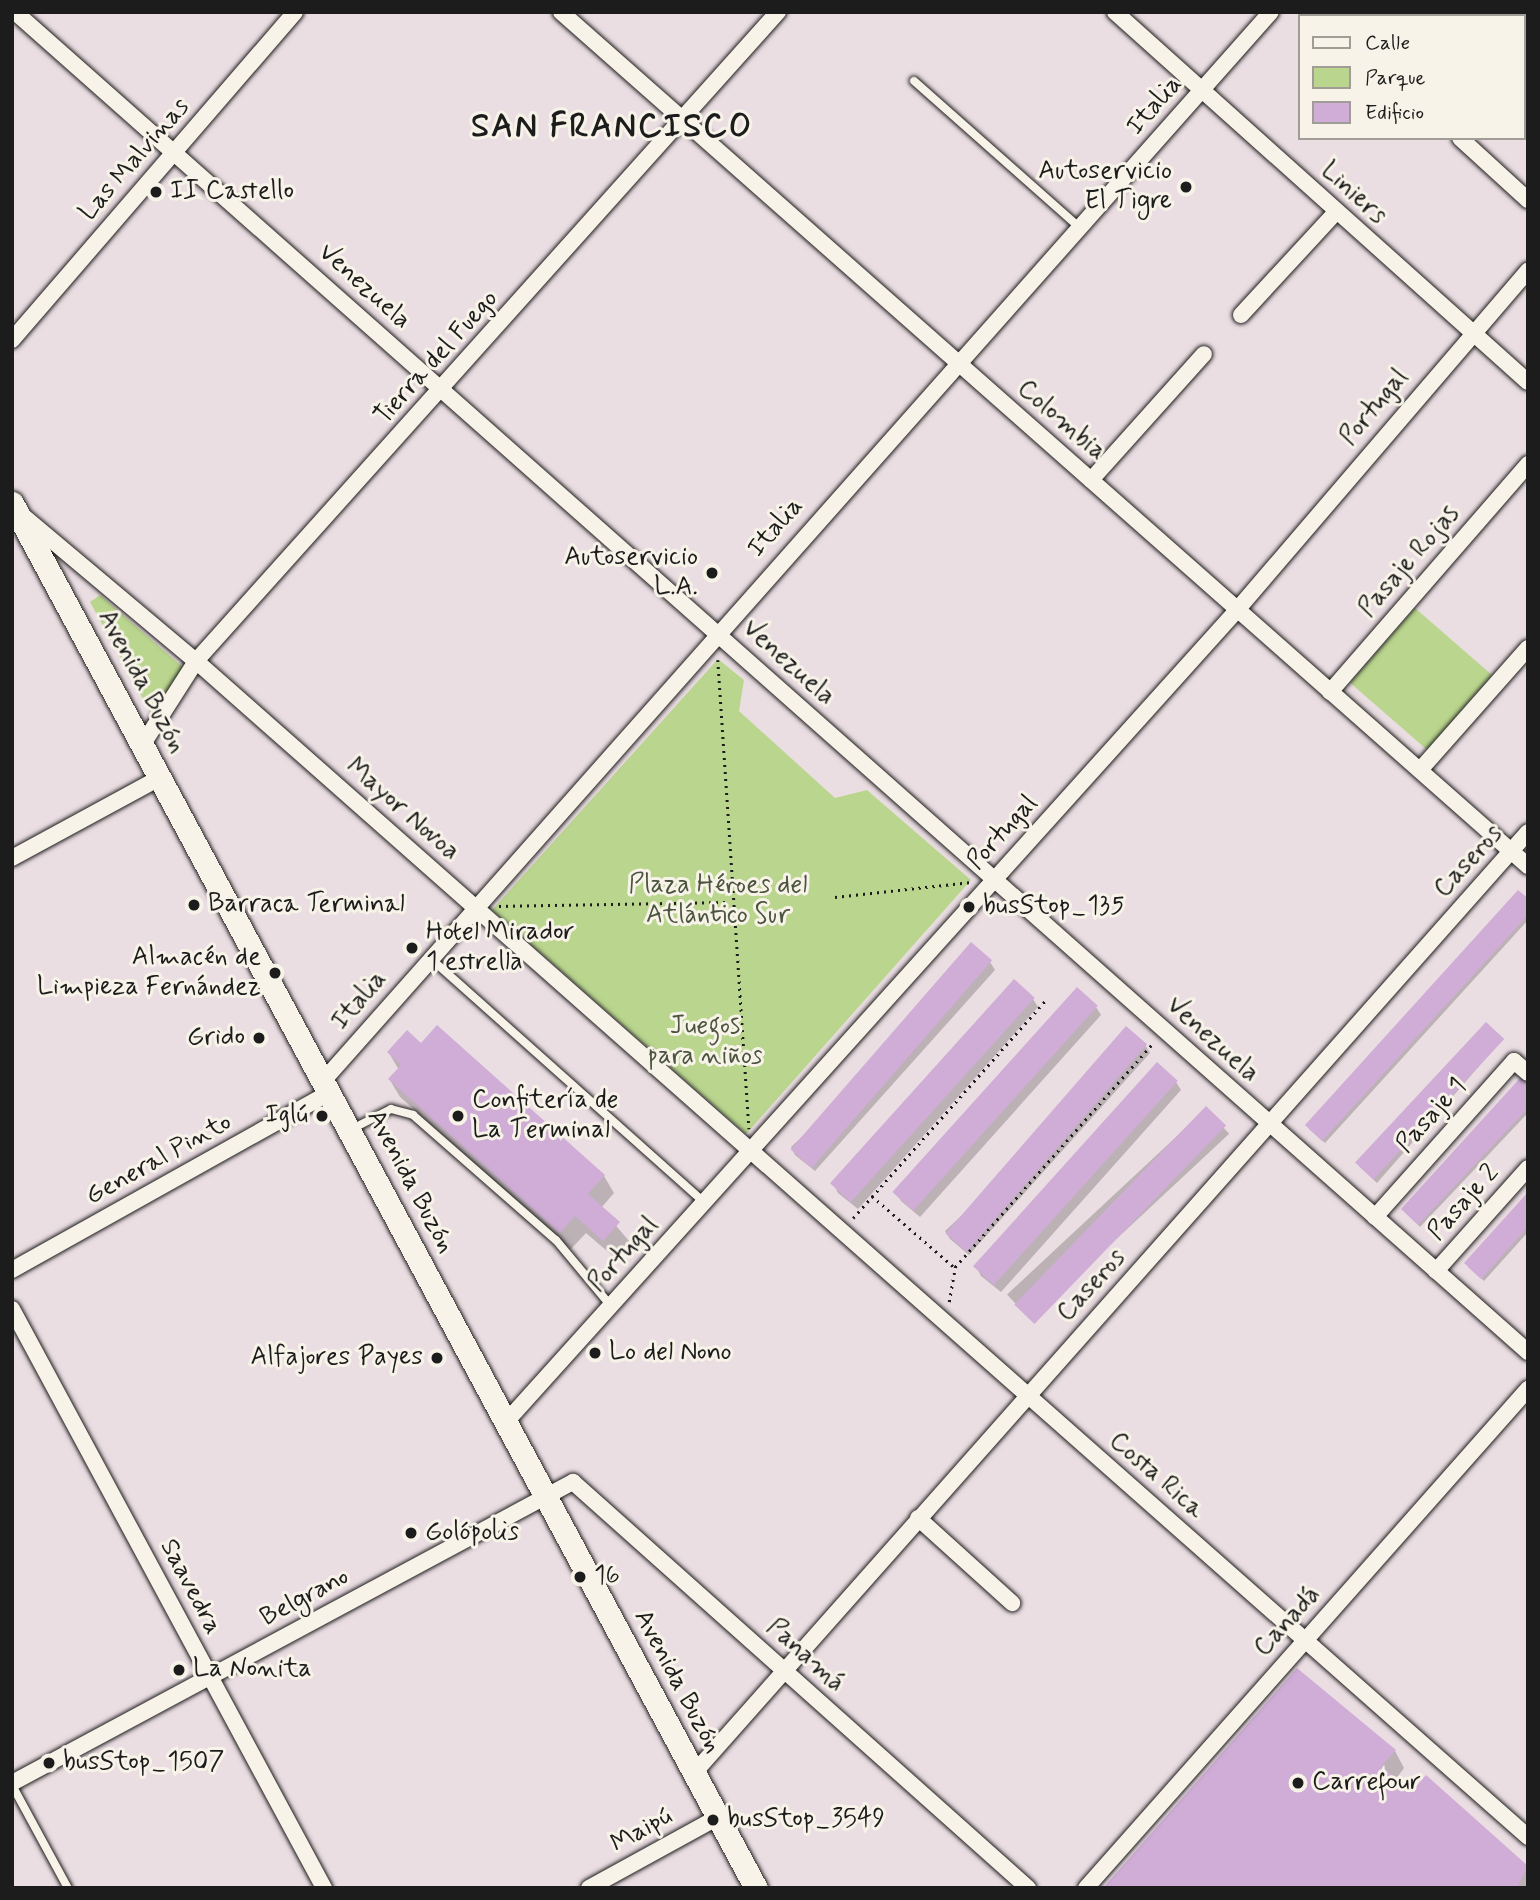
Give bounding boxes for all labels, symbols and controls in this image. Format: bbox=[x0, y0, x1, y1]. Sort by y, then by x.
legend bbox=[1298, 14, 1526, 140]
text: Calle bbox=[1365, 29, 1410, 57]
text: Parque bbox=[1365, 64, 1425, 92]
street label: Italia bbox=[1121, 70, 1189, 142]
street label: Las Malvinas bbox=[75, 94, 195, 226]
text: Edificio bbox=[1365, 99, 1424, 127]
district label: SAN FRANCISCO bbox=[475, 108, 749, 148]
place label: Autoservicio El Tigre bbox=[1038, 156, 1172, 218]
street label: Liniers bbox=[1313, 156, 1393, 232]
place label: II Castello bbox=[170, 176, 292, 208]
marker: Autoservicio El Tigre bbox=[1178, 179, 1194, 195]
marker: II Castello bbox=[148, 184, 164, 200]
street label: Venezuela bbox=[311, 237, 417, 337]
street label: Tierra del Fuego bbox=[368, 284, 506, 432]
street label: Portugal bbox=[1334, 363, 1416, 453]
street label: Colombia bbox=[1010, 374, 1112, 468]
street label: Italia bbox=[742, 492, 810, 564]
street label: Pasaje Rojas bbox=[1353, 500, 1467, 624]
place label: Autoservicio L.A. bbox=[564, 542, 698, 604]
marker: Autoservicio L.A. bbox=[704, 565, 720, 581]
street label: Avenida Buzón bbox=[90, 604, 192, 760]
street label: Venezuela bbox=[735, 613, 841, 713]
street label: Mayor Novoa bbox=[339, 752, 465, 868]
street label: Portugal bbox=[961, 789, 1045, 877]
street label: Caseros bbox=[1428, 819, 1510, 905]
park label: Plaza Héroes del Atlántico Sur bbox=[628, 870, 808, 931]
place label: Barraca Terminal bbox=[208, 889, 409, 921]
place label: busStop_135 bbox=[983, 891, 1124, 923]
marker: Barraca Terminal bbox=[186, 897, 202, 913]
marker: busStop_135 bbox=[961, 899, 977, 915]
place label: Hotel Mirador 1 estrella bbox=[426, 917, 572, 978]
marker: Hotel Mirador 1 estrella bbox=[404, 940, 420, 956]
place label: Almacén de Limpieza Fernández bbox=[31, 942, 261, 1004]
marker: Almacén de Limpieza Fernández bbox=[267, 965, 283, 981]
street label: Italia bbox=[326, 965, 394, 1037]
street label: Venezuela bbox=[1159, 990, 1265, 1090]
park label: Juegos para niños bbox=[651, 1011, 759, 1072]
place label: Grido bbox=[187, 1022, 245, 1054]
marker: Grido bbox=[251, 1030, 267, 1046]
street label: Pasaje 1 bbox=[1390, 1072, 1474, 1160]
place label: Confitería de La Terminal bbox=[472, 1085, 620, 1146]
place label: Iglú bbox=[265, 1100, 308, 1132]
street label: Avenida Buzón bbox=[359, 1104, 461, 1260]
marker: Iglú bbox=[314, 1108, 330, 1124]
marker: Confitería de La Terminal bbox=[450, 1108, 466, 1124]
street label: General Pinto bbox=[84, 1109, 234, 1211]
street label: Pasaje 2 bbox=[1422, 1158, 1506, 1248]
street label: Portugal bbox=[582, 1211, 666, 1299]
street label: Caseros bbox=[1051, 1243, 1133, 1329]
place label: Lo del Nono bbox=[609, 1337, 733, 1369]
place label: Alfajores Payes bbox=[253, 1342, 423, 1374]
marker: Lo del Nono bbox=[587, 1345, 603, 1361]
marker: Alfajores Payes bbox=[429, 1350, 445, 1366]
street label: Costa Rica bbox=[1103, 1427, 1209, 1525]
place label: Golópolis bbox=[425, 1517, 519, 1549]
marker: Golópolis bbox=[403, 1525, 419, 1541]
street label: Saavedra bbox=[152, 1534, 228, 1640]
place label: 16 bbox=[594, 1561, 620, 1593]
street label: Belgrano bbox=[255, 1562, 355, 1634]
marker: 16 bbox=[572, 1569, 588, 1585]
street label: Canadá bbox=[1248, 1580, 1328, 1664]
street label: Avenida Buzón bbox=[626, 1604, 728, 1760]
street label: Panamá bbox=[759, 1613, 851, 1699]
place label: La Nonita bbox=[193, 1654, 305, 1686]
marker: La Nonita bbox=[171, 1662, 187, 1678]
place label: busStop_1507 bbox=[63, 1747, 224, 1779]
marker: busStop_1507 bbox=[41, 1755, 57, 1771]
place label: Carrefour bbox=[1312, 1767, 1421, 1799]
marker: Carrefour bbox=[1290, 1775, 1306, 1791]
street label: Maipú bbox=[606, 1802, 678, 1860]
place label: busStop_3549 bbox=[727, 1804, 885, 1836]
marker: busStop_3549 bbox=[705, 1812, 721, 1828]

